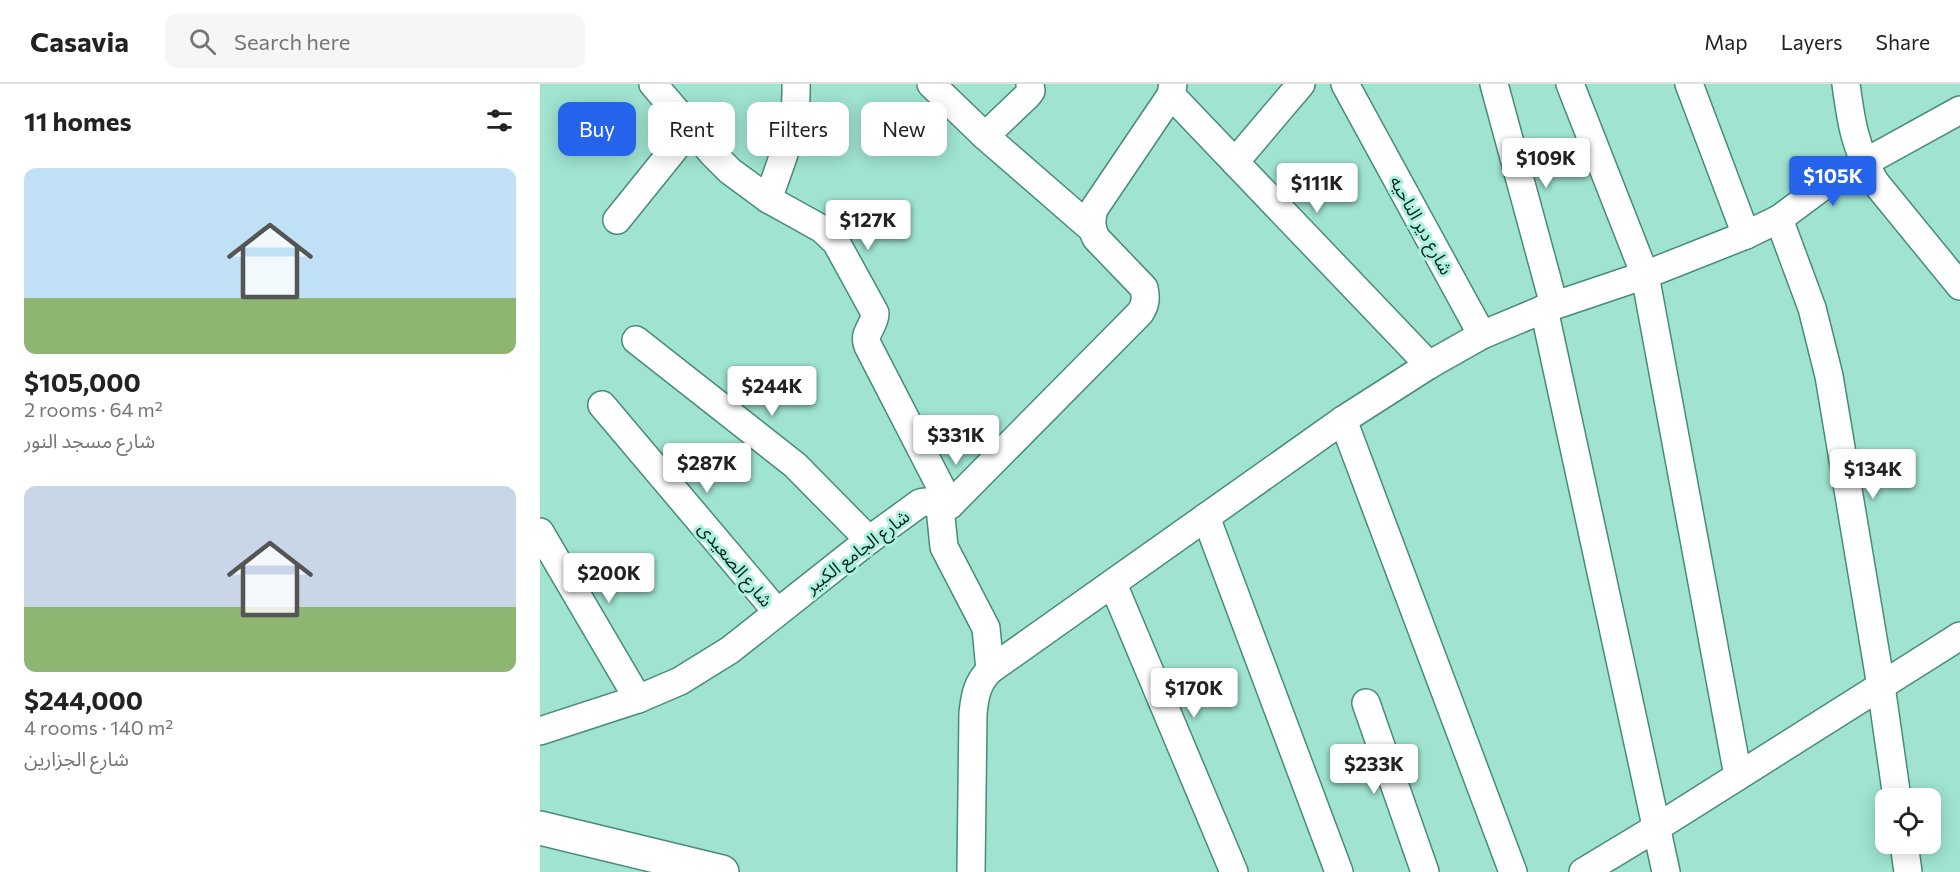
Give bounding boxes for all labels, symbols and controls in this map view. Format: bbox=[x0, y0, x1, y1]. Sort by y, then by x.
search box bbox=[165, 14, 585, 68]
text: Casavia bbox=[30, 24, 129, 58]
icon: search bbox=[186, 25, 219, 58]
text: Search here bbox=[234, 28, 350, 55]
text: Map bbox=[1704, 29, 1748, 54]
text: Layers bbox=[1781, 29, 1843, 54]
text: Share bbox=[1876, 29, 1930, 54]
chip: Buy bbox=[558, 102, 636, 156]
chip: Rent bbox=[648, 102, 735, 156]
chip: Filters bbox=[747, 102, 849, 156]
chip: New bbox=[861, 102, 947, 156]
icon: filters bbox=[483, 104, 516, 137]
text: 11 homes bbox=[24, 105, 132, 136]
pin: $109K bbox=[1504, 138, 1588, 189]
text: $109K bbox=[1516, 145, 1576, 169]
pin: $105K bbox=[1791, 156, 1875, 207]
pin: $111K bbox=[1275, 163, 1359, 214]
text: $105K bbox=[1803, 163, 1863, 187]
text: $111K bbox=[1291, 170, 1343, 194]
street label: شارع دير الناحيه bbox=[1382, 172, 1458, 280]
pin: $127K bbox=[826, 200, 910, 251]
icon: home bbox=[216, 207, 324, 315]
text: $127K bbox=[840, 207, 896, 231]
text: $105,000 bbox=[24, 366, 141, 397]
pin: $244K bbox=[730, 366, 814, 417]
text: $244K bbox=[741, 373, 803, 397]
text: 2 rooms · 64 m² bbox=[24, 397, 163, 421]
pin: $331K bbox=[914, 415, 998, 466]
text: $331K bbox=[927, 422, 985, 446]
text: شارع مسجد النور bbox=[24, 428, 155, 452]
pin: $287K bbox=[665, 443, 749, 494]
pin: $134K bbox=[1831, 449, 1915, 500]
text: $287K bbox=[677, 450, 737, 474]
text: $134K bbox=[1844, 456, 1902, 480]
street label: شارع الجامع الكبير bbox=[800, 505, 916, 601]
street label: شارع الصعيدى bbox=[691, 517, 778, 613]
icon: home bbox=[216, 525, 324, 633]
pin: $200K bbox=[567, 553, 651, 604]
text: $200K bbox=[577, 560, 641, 584]
pin: $170K bbox=[1152, 668, 1236, 719]
text: $170K bbox=[1165, 675, 1223, 699]
text: $244,000 bbox=[24, 684, 143, 715]
text: 4 rooms · 140 m² bbox=[24, 715, 173, 739]
pin: $233K bbox=[1332, 744, 1416, 795]
text: شارع الجزارين bbox=[24, 746, 129, 770]
text: $233K bbox=[1344, 751, 1404, 775]
map controls bbox=[1875, 788, 1941, 854]
button: locate bbox=[1875, 788, 1941, 854]

